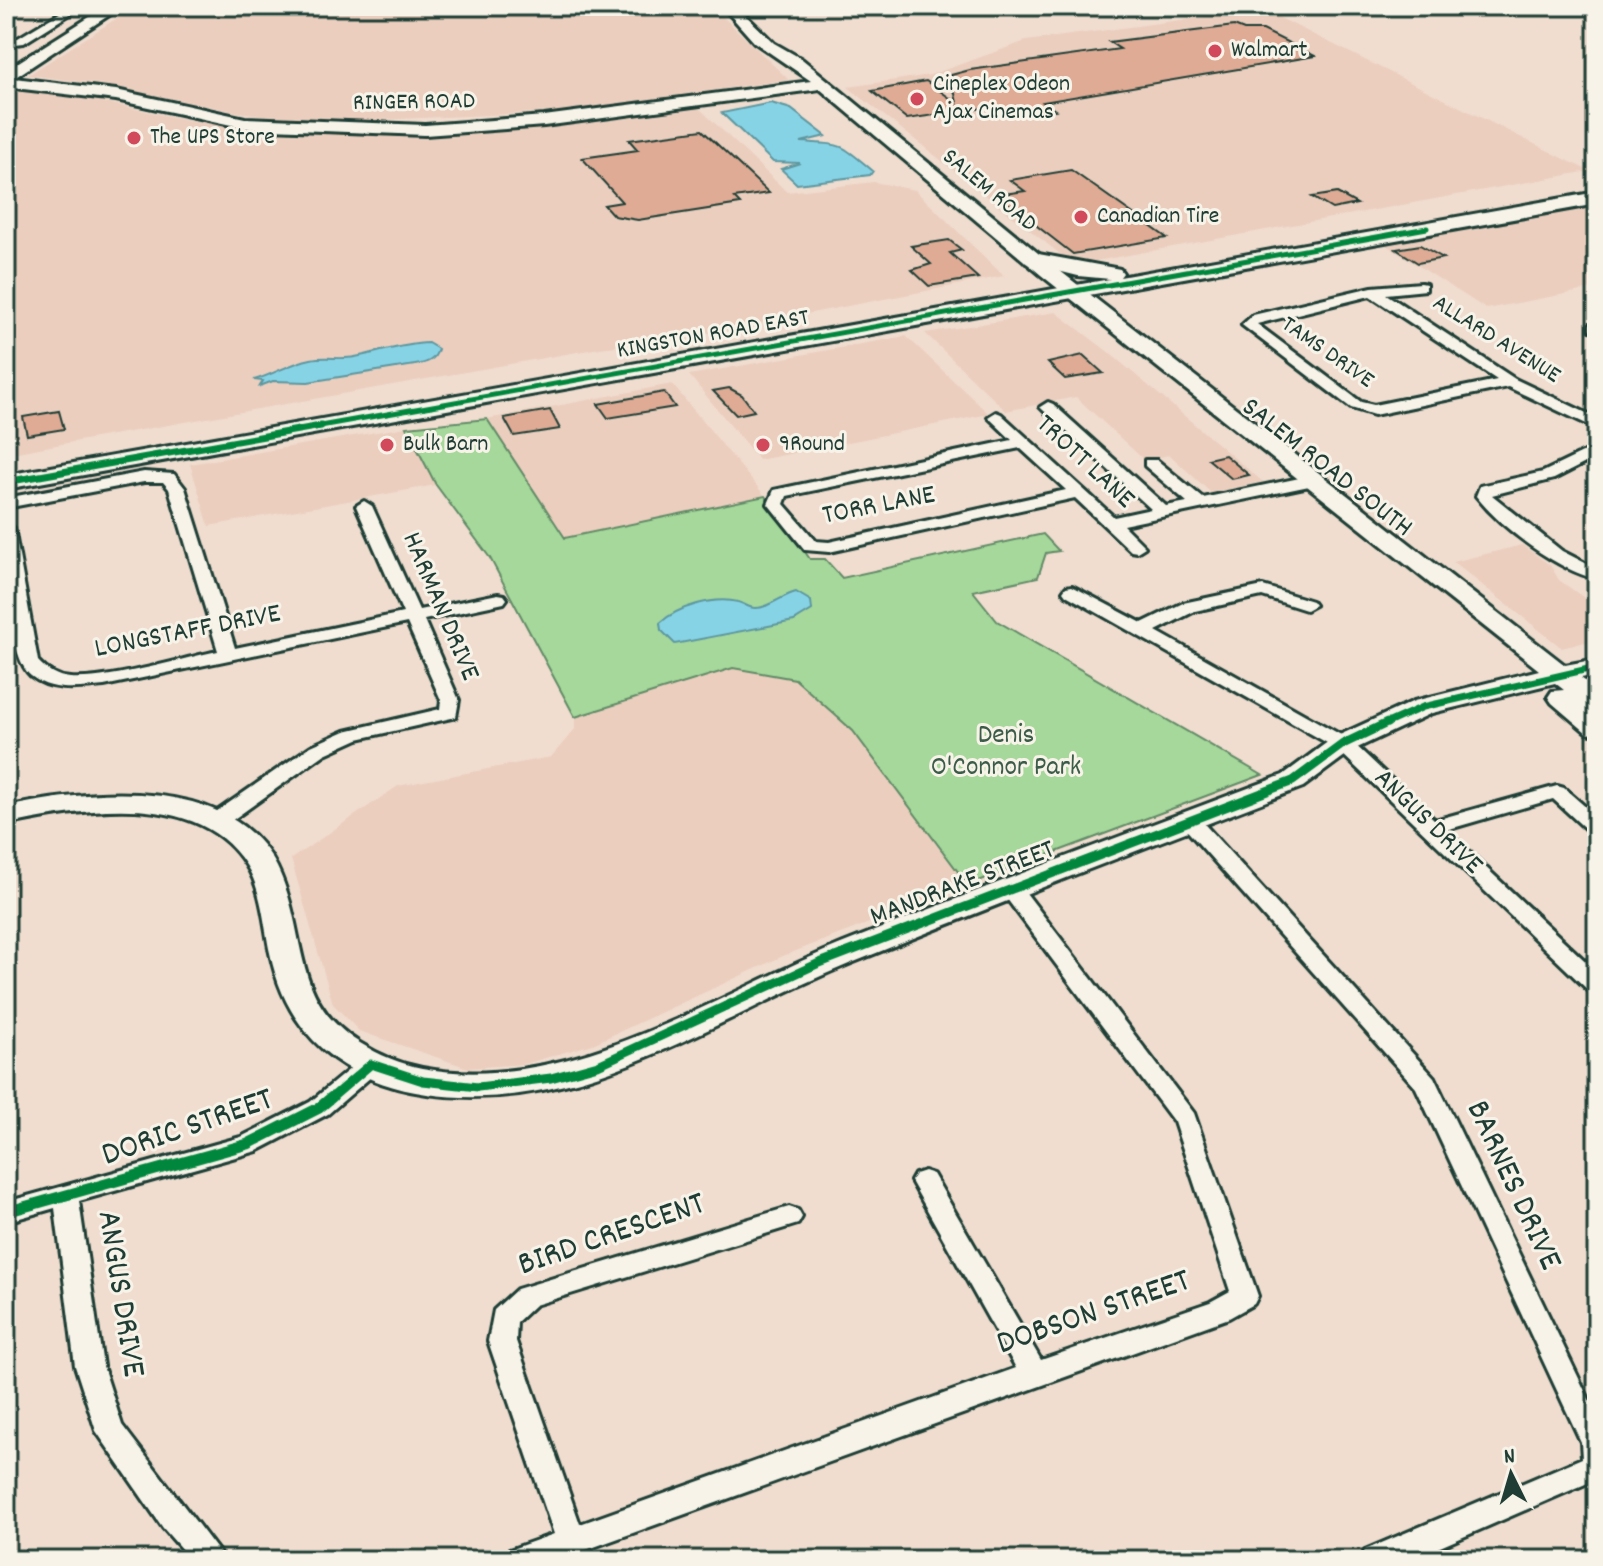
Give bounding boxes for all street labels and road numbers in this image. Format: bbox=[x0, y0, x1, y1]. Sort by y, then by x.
street label: RINGER ROAD bbox=[353, 85, 475, 121]
street label: SALEM ROAD bbox=[934, 141, 1044, 241]
street label: ALLARD AVENUE bbox=[1425, 287, 1567, 393]
street label: KINGSTON ROAD EAST bbox=[614, 301, 812, 369]
street label: TAMS DRIVE bbox=[1274, 308, 1381, 398]
street label: SALEM ROAD SOUTH bbox=[1232, 389, 1420, 549]
street label: TROTT LANE bbox=[1025, 406, 1143, 520]
street label: TORR LANE bbox=[819, 476, 939, 538]
street label: HARMAN DRIVE bbox=[390, 526, 488, 688]
street label: LONGSTAFF DRIVE bbox=[92, 595, 285, 671]
street label: ANGUS DRIVE bbox=[1363, 761, 1491, 886]
street label: MANDRAKE STREET bbox=[865, 831, 1061, 939]
street label: DORIC STREET bbox=[96, 1077, 281, 1181]
street label: BARNES DRIVE bbox=[1451, 1093, 1573, 1280]
street label: BIRD CRESCENT bbox=[512, 1181, 713, 1291]
street label: ANGUS DRIVE bbox=[82, 1207, 156, 1381]
street label: DOBSON STREET bbox=[991, 1258, 1198, 1370]

